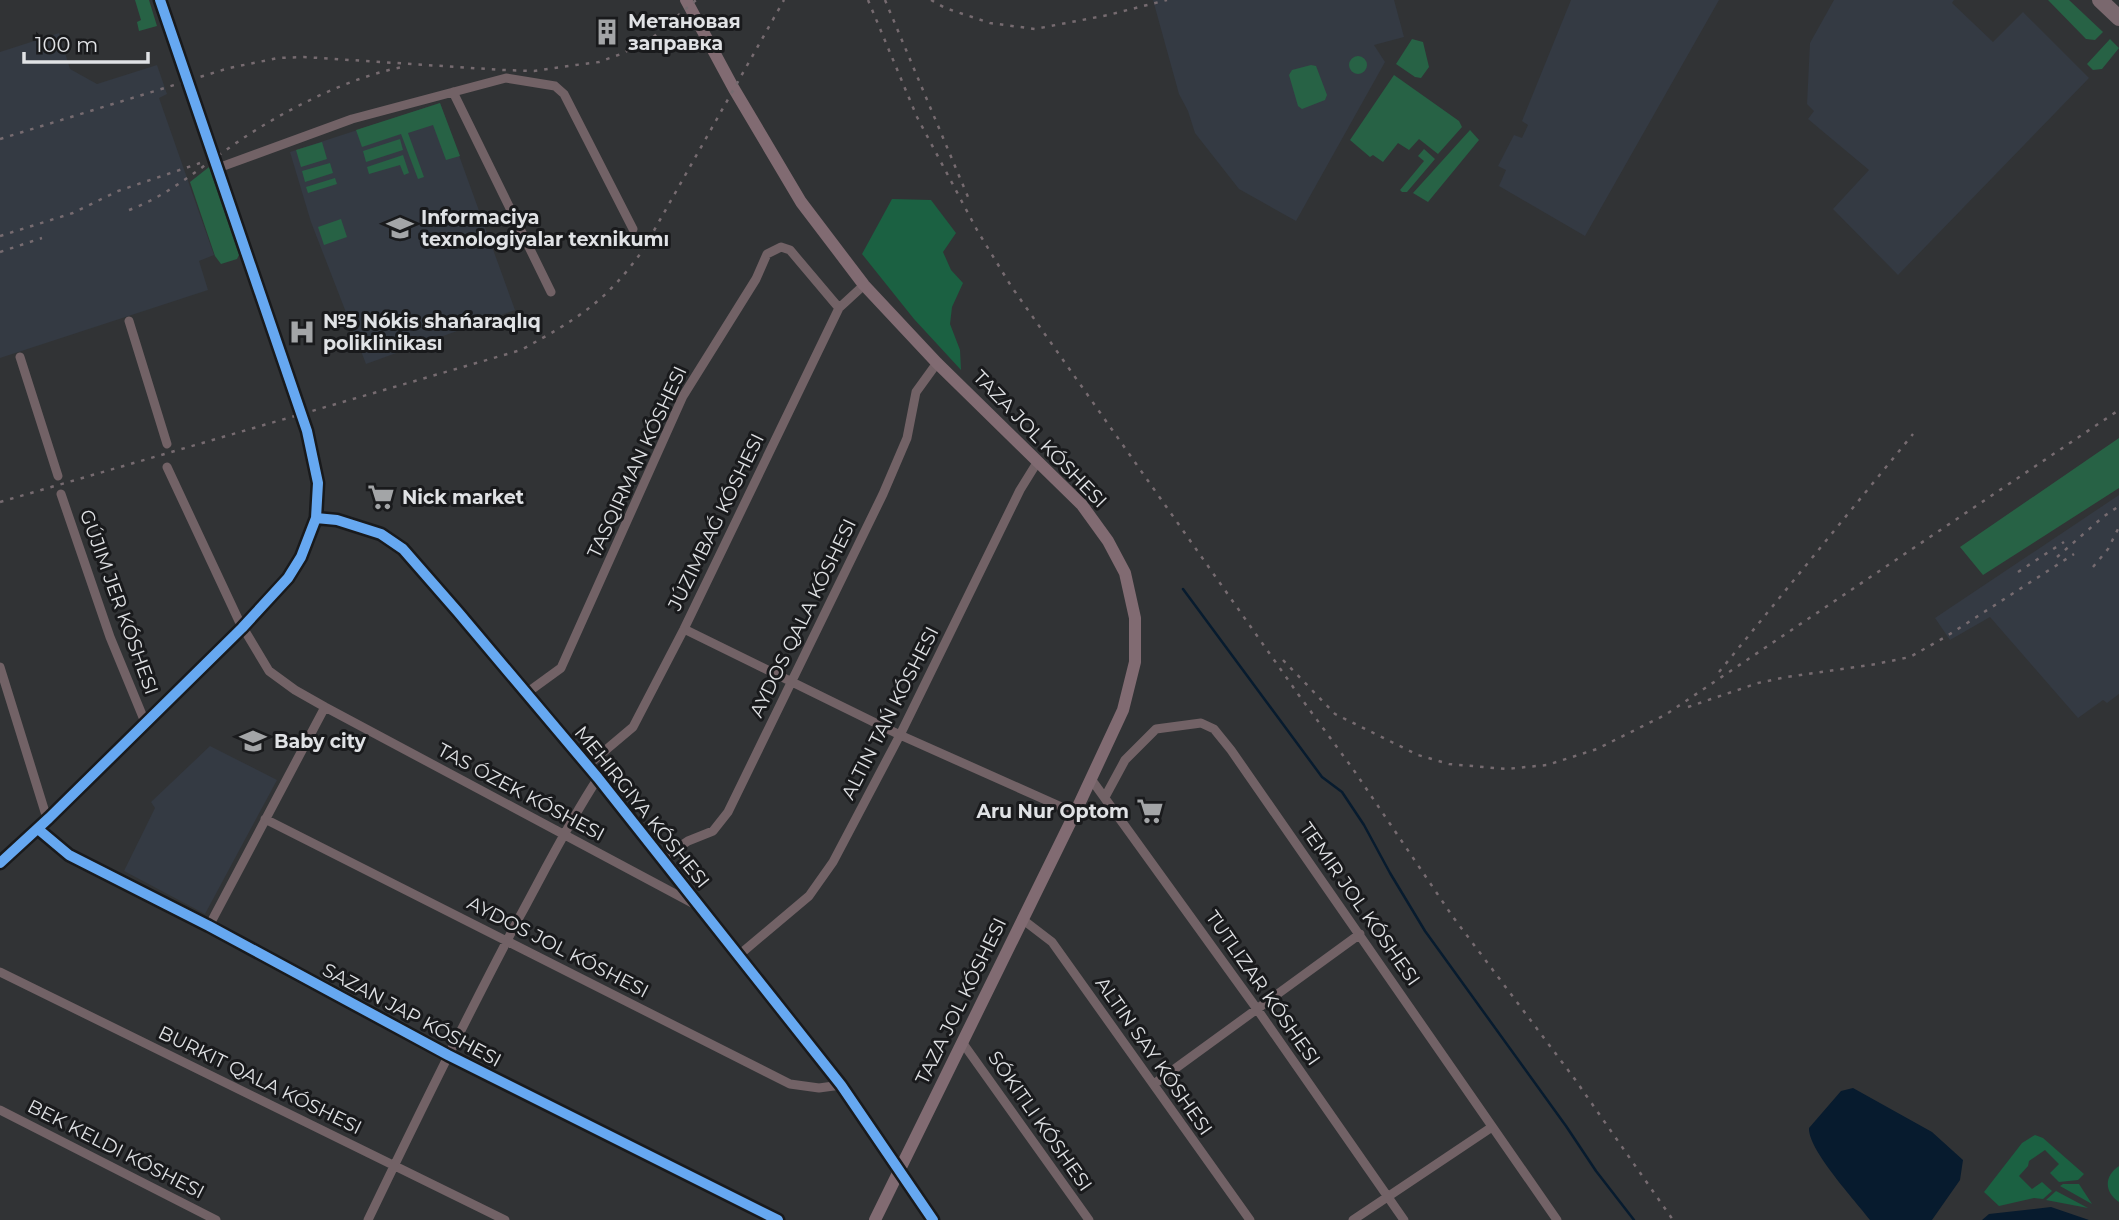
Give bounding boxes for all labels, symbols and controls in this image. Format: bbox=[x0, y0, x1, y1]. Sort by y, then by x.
place label: Метановая заправка bbox=[628, 10, 741, 55]
building icon: Метановая заправка bbox=[592, 17, 622, 47]
scale bar bbox=[24, 21, 149, 65]
text: 100 m bbox=[35, 32, 98, 57]
place label: Informaciya texnologiyalar texnikumı bbox=[421, 206, 669, 251]
school or university icon: Informaciya texnologiyalar texnikumı bbox=[385, 213, 415, 243]
place label: №5 Nókis shańaraqlıq poliklinikası bbox=[323, 310, 541, 355]
hospital icon: №5 Nókis shańaraqlıq poliklinikası bbox=[287, 317, 317, 347]
street label: TASQIRMAN KÓSHESI bbox=[582, 362, 692, 562]
street label: TAZA JOL KÓSHESI bbox=[968, 365, 1112, 513]
street label: JÚZIMBAǴ KÓSHESI bbox=[663, 430, 769, 615]
supermarket icon: Nick market bbox=[366, 482, 396, 512]
place label: Nick market bbox=[402, 486, 524, 509]
street label: GÚJIM JER KÓSHESI bbox=[75, 506, 163, 698]
street label: AYDOS QALA KÓSHESI bbox=[745, 515, 861, 721]
street label: ALTIN TAŃ KÓSHESI bbox=[836, 623, 944, 803]
street label: MEHIRGIYA KÓSHESI bbox=[570, 721, 714, 893]
school or university icon: Baby city bbox=[238, 726, 268, 756]
place label: Baby city bbox=[274, 730, 367, 753]
street label: TAS ÓZEK KÓSHESI bbox=[434, 738, 608, 846]
supermarket icon: Aru Nur Optom bbox=[1135, 796, 1165, 826]
place label: Aru Nur Optom bbox=[975, 800, 1129, 823]
street label: TEMIR JOL KÓSHESI bbox=[1295, 818, 1425, 990]
street label: AYDOS JOL KÓSHESI bbox=[463, 891, 653, 1003]
street label: TUTLIZAR KÓSHESI bbox=[1201, 906, 1325, 1070]
street label: TAZA JOL KÓSHESI bbox=[911, 914, 1011, 1088]
street label: SAZAN JAP KÓSHESI bbox=[319, 958, 505, 1072]
street label: ALTIN SAY KÓSHESI bbox=[1091, 972, 1217, 1140]
street label: BURKIT QALA KÓSHESI bbox=[155, 1021, 365, 1139]
street label: SÓKITLI KÓSHESI bbox=[983, 1047, 1097, 1195]
street label: BEK KELDI KÓSHESI bbox=[24, 1094, 208, 1204]

